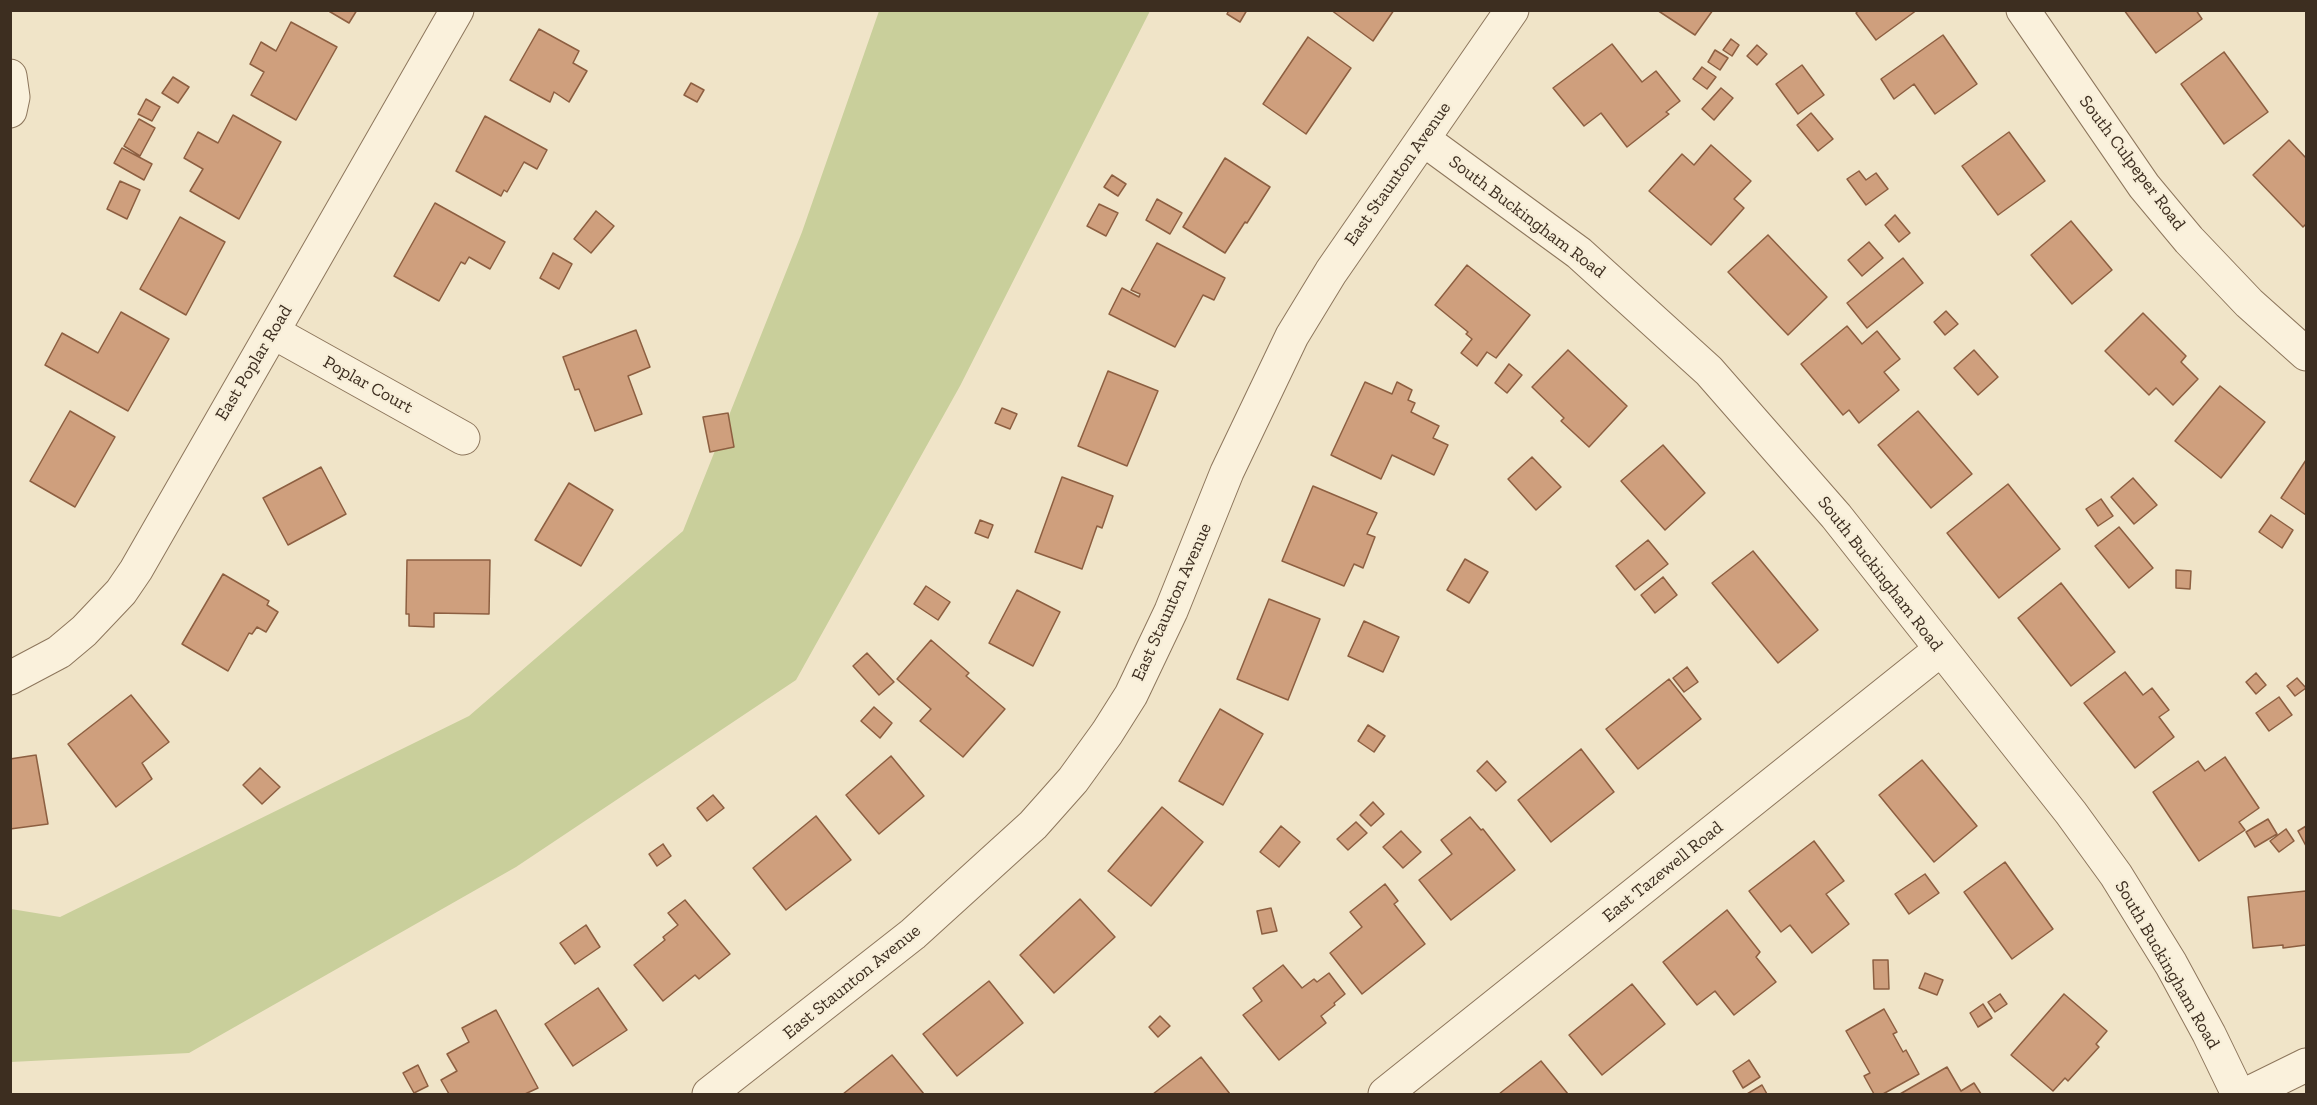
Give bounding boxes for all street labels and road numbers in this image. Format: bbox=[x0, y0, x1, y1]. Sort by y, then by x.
street label: South Culpeper Road bbox=[2074, 91, 2190, 235]
street label: East Staunton Avenue bbox=[1340, 98, 1456, 250]
street label: South Buckingham Road bbox=[1444, 151, 1610, 283]
street label: East Poplar Road bbox=[211, 301, 297, 425]
street label: Poplar Court bbox=[319, 351, 417, 419]
street label: South Buckingham Road bbox=[1813, 492, 1947, 656]
street label: East Staunton Avenue bbox=[1127, 520, 1217, 684]
street label: East Tazewell Road bbox=[1599, 817, 1727, 927]
street label: South Buckingham Road bbox=[2110, 877, 2224, 1053]
street label: East Staunton Avenue bbox=[779, 920, 925, 1044]

